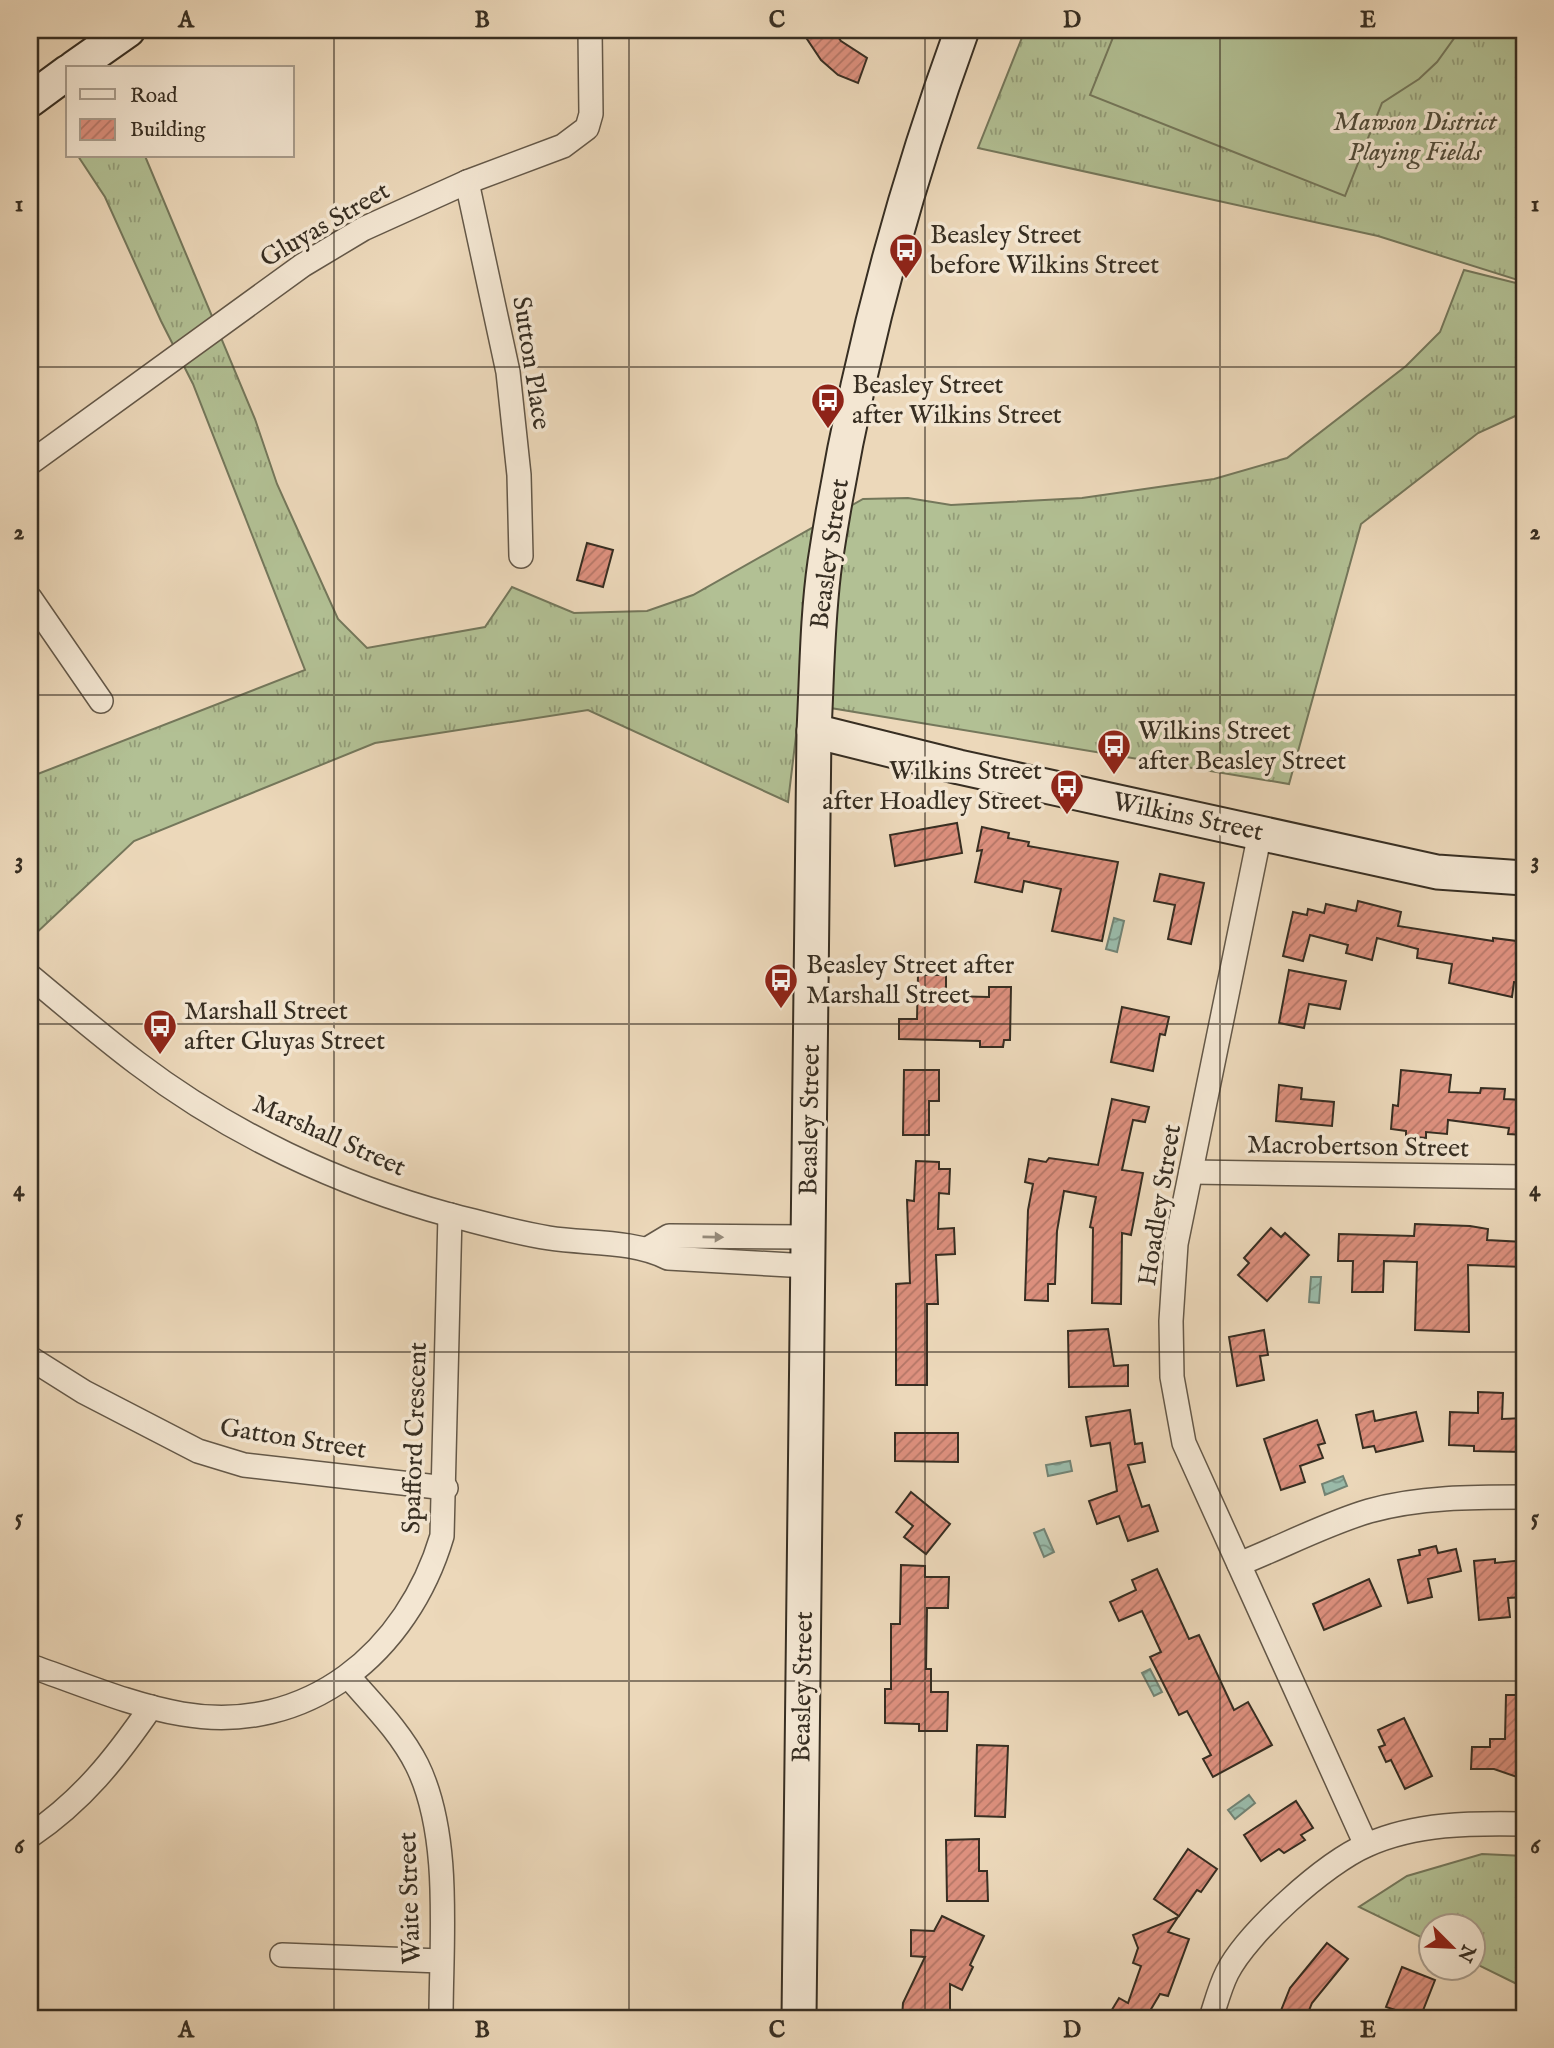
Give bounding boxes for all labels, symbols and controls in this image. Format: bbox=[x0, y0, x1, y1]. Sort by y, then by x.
text: A bbox=[177, 6, 195, 35]
text: B bbox=[474, 6, 490, 35]
text: C bbox=[769, 6, 786, 35]
text: D bbox=[1063, 6, 1081, 35]
text: E bbox=[1360, 6, 1376, 35]
legend bbox=[66, 66, 294, 158]
text: Road bbox=[130, 83, 178, 110]
park label: Mawson District Playing Fields bbox=[1333, 106, 1499, 170]
text: Building bbox=[130, 117, 206, 144]
street label: Gluyas Street bbox=[254, 175, 396, 275]
text: 1 bbox=[15, 190, 23, 219]
text: 1 bbox=[1531, 190, 1539, 219]
place label: Beasley Street before Wilkins Street bbox=[930, 219, 1159, 282]
bus stop icon: Beasley Street before Wilkins Street bbox=[887, 231, 925, 280]
street label: Sutton Place bbox=[504, 294, 558, 432]
place label: Beasley Street after Wilkins Street bbox=[852, 369, 1062, 432]
bus stop icon: Beasley Street after Wilkins Street bbox=[809, 381, 847, 430]
street label: Beasley Street bbox=[803, 477, 857, 631]
text: 2 bbox=[14, 518, 25, 547]
text: 2 bbox=[1530, 518, 1541, 547]
place label: Wilkins Street after Beasley Street bbox=[1138, 715, 1346, 778]
bus stop icon: Wilkins Street after Beasley Street bbox=[1095, 727, 1133, 776]
place label: Wilkins Street after Hoadley Street bbox=[822, 755, 1042, 818]
bus stop icon: Wilkins Street after Hoadley Street bbox=[1048, 767, 1086, 816]
street label: Wilkins Street bbox=[1110, 785, 1266, 849]
text: 3 bbox=[15, 847, 23, 876]
text: 3 bbox=[1531, 847, 1539, 876]
place label: Beasley Street after Marshall Street bbox=[806, 949, 1015, 1012]
bus stop icon: Beasley Street after Marshall Street bbox=[762, 961, 800, 1010]
place label: Marshall Street after Gluyas Street bbox=[184, 995, 385, 1058]
bus stop icon: Marshall Street after Gluyas Street bbox=[141, 1007, 179, 1056]
street label: Beasley Street bbox=[792, 1044, 828, 1196]
street label: Marshall Street bbox=[247, 1088, 411, 1184]
street label: Hoadley Street bbox=[1131, 1122, 1189, 1288]
street label: Macrobertson Street bbox=[1247, 1129, 1469, 1165]
text: 4 bbox=[13, 1175, 25, 1204]
text: 4 bbox=[1529, 1175, 1541, 1204]
one-way arrow bbox=[702, 1231, 724, 1242]
street label: Spafford Crescent bbox=[395, 1341, 435, 1535]
street label: Gatton Street bbox=[217, 1411, 369, 1467]
text: 5 bbox=[15, 1504, 24, 1533]
text: 5 bbox=[1531, 1504, 1540, 1533]
street label: Beasley Street bbox=[785, 1611, 821, 1763]
street label: Waite Street bbox=[391, 1831, 429, 1965]
text: 6 bbox=[14, 1832, 25, 1861]
text: 6 bbox=[1530, 1832, 1541, 1861]
north arrow bbox=[1418, 1912, 1488, 1982]
text: N bbox=[1451, 1940, 1480, 1966]
text: A bbox=[177, 2016, 195, 2045]
text: B bbox=[474, 2016, 490, 2045]
text: C bbox=[769, 2016, 786, 2045]
text: D bbox=[1063, 2016, 1081, 2045]
text: E bbox=[1360, 2016, 1376, 2045]

